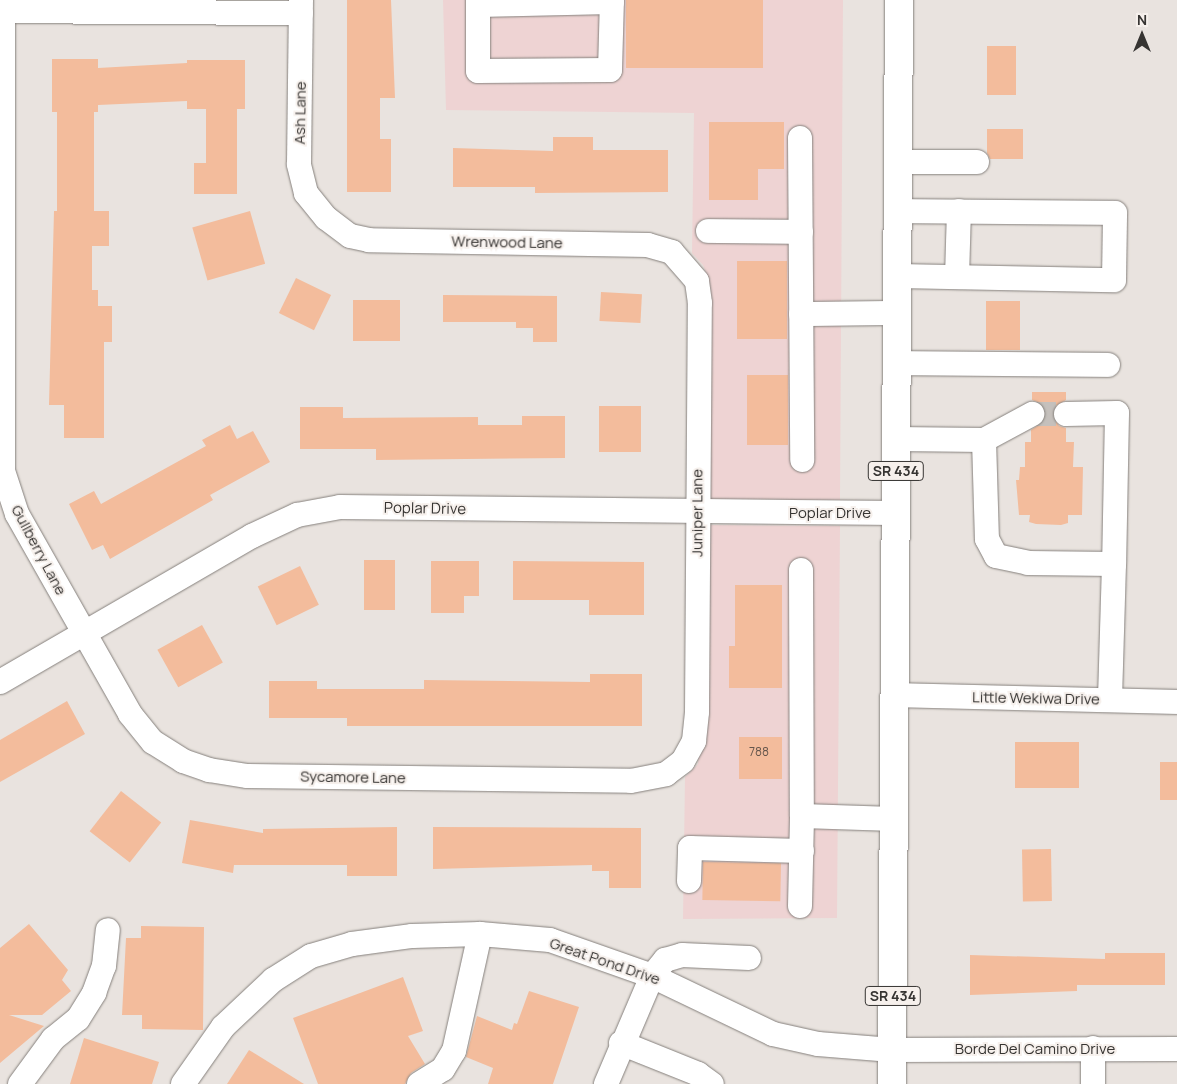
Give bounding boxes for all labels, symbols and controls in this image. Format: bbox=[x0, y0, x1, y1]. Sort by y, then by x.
north arrow bbox=[1117, 10, 1167, 60]
text: N bbox=[1137, 10, 1147, 29]
street label: Ash Lane bbox=[290, 81, 310, 145]
street label: Wrenwood Lane bbox=[451, 232, 563, 252]
road number: SR 434 bbox=[867, 460, 925, 482]
street label: Juniper Lane bbox=[688, 469, 706, 557]
street label: Poplar Drive bbox=[384, 498, 466, 518]
street label: Gullberry Lane bbox=[8, 502, 70, 598]
street label: Poplar Drive bbox=[789, 504, 871, 522]
street label: Little Wekiwa Drive bbox=[972, 688, 1100, 708]
house number: 788 bbox=[749, 745, 769, 759]
street label: Sycamore Lane bbox=[300, 767, 406, 787]
street label: Great Pond Drive bbox=[547, 934, 663, 988]
road number: SR 434 bbox=[864, 984, 922, 1008]
street label: Borde Del Camino Drive bbox=[955, 1040, 1115, 1058]

